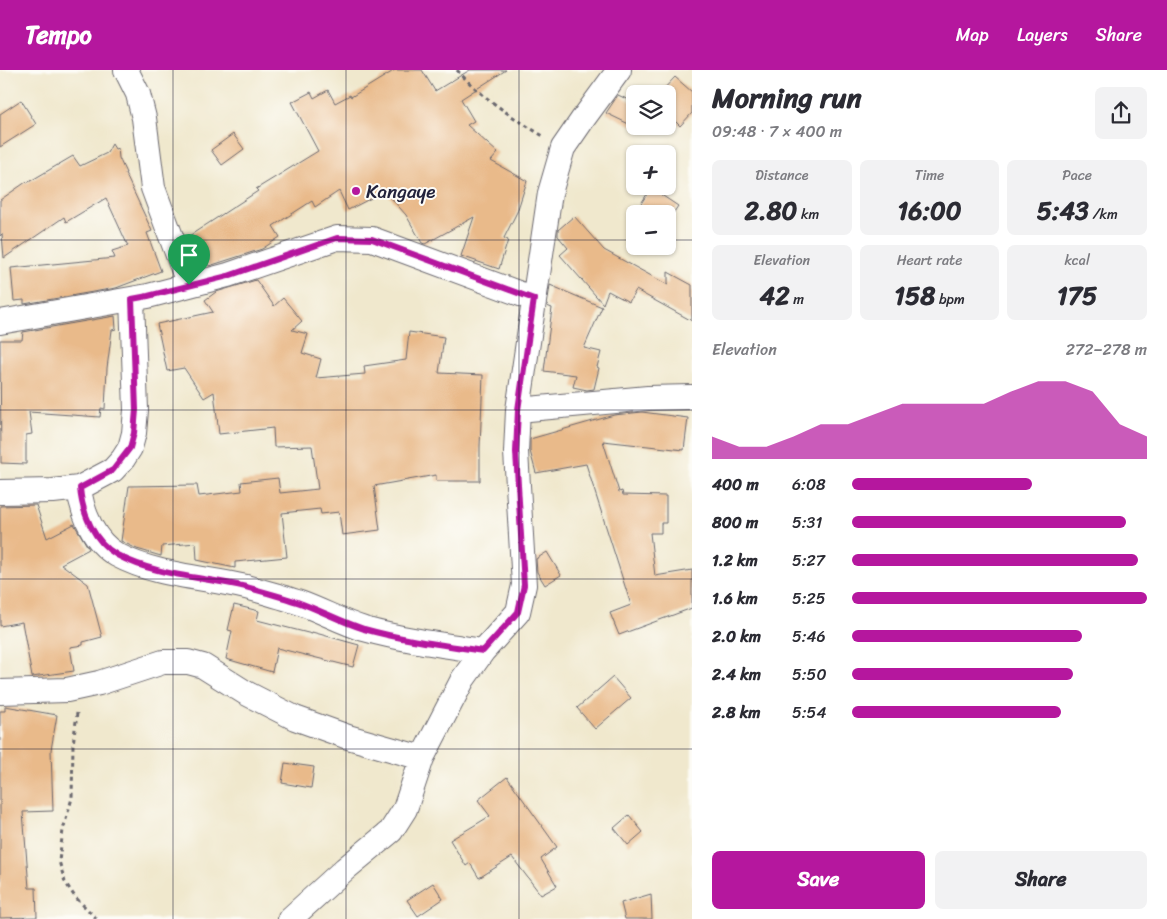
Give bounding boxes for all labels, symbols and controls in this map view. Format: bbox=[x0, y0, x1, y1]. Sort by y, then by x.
text: Tempo bbox=[25, 14, 92, 56]
text: Map bbox=[956, 19, 989, 51]
text: Layers bbox=[1017, 19, 1068, 51]
text: Share bbox=[1096, 19, 1142, 51]
text: Morning run bbox=[712, 73, 862, 122]
map controls bbox=[626, 85, 676, 255]
button: layers bbox=[626, 85, 676, 135]
button: share bbox=[1095, 87, 1147, 139]
text: 09:48 · 7 × 400 m bbox=[712, 117, 842, 146]
button: + bbox=[626, 145, 676, 195]
text: Distance bbox=[755, 163, 808, 188]
text: Time bbox=[915, 163, 944, 188]
text: Pace bbox=[1062, 163, 1092, 188]
place label: Kangaye bbox=[366, 175, 435, 208]
marker: Kangaye bbox=[350, 185, 362, 197]
text: 2.80 bbox=[744, 188, 797, 233]
text: 16:00 bbox=[897, 188, 962, 233]
text: 5:43 bbox=[1037, 188, 1089, 233]
text: km bbox=[797, 202, 819, 227]
text: /km bbox=[1089, 202, 1118, 227]
button: − bbox=[626, 205, 676, 255]
pin bbox=[168, 234, 210, 285]
icon: arrive bbox=[175, 241, 203, 269]
text: Elevation bbox=[753, 248, 810, 273]
text: Heart rate bbox=[897, 248, 962, 273]
text: kcal bbox=[1064, 248, 1090, 273]
text: 42 bbox=[760, 273, 790, 318]
text: 158 bbox=[894, 273, 935, 318]
text: 175 bbox=[1057, 273, 1097, 318]
text: m bbox=[790, 287, 804, 312]
text: bpm bbox=[935, 287, 965, 312]
text: Elevation bbox=[712, 335, 777, 364]
text: 272–278 m bbox=[1066, 335, 1147, 364]
text: 400 m bbox=[712, 470, 759, 499]
text: 6:08 bbox=[792, 470, 826, 499]
text: 800 m bbox=[712, 508, 758, 537]
text: 5:31 bbox=[792, 508, 822, 537]
text: 1.2 km bbox=[712, 546, 758, 575]
text: 5:27 bbox=[792, 546, 825, 575]
text: 1.6 km bbox=[712, 584, 758, 613]
text: 5:25 bbox=[792, 584, 826, 613]
text: 2.0 km bbox=[712, 622, 761, 651]
text: 5:46 bbox=[792, 622, 826, 651]
text: 2.4 km bbox=[712, 660, 761, 689]
text: 5:50 bbox=[792, 660, 827, 689]
text: 2.8 km bbox=[712, 698, 761, 727]
text: 5:54 bbox=[792, 698, 826, 727]
button: Save bbox=[712, 851, 925, 909]
button: Share bbox=[935, 851, 1147, 909]

